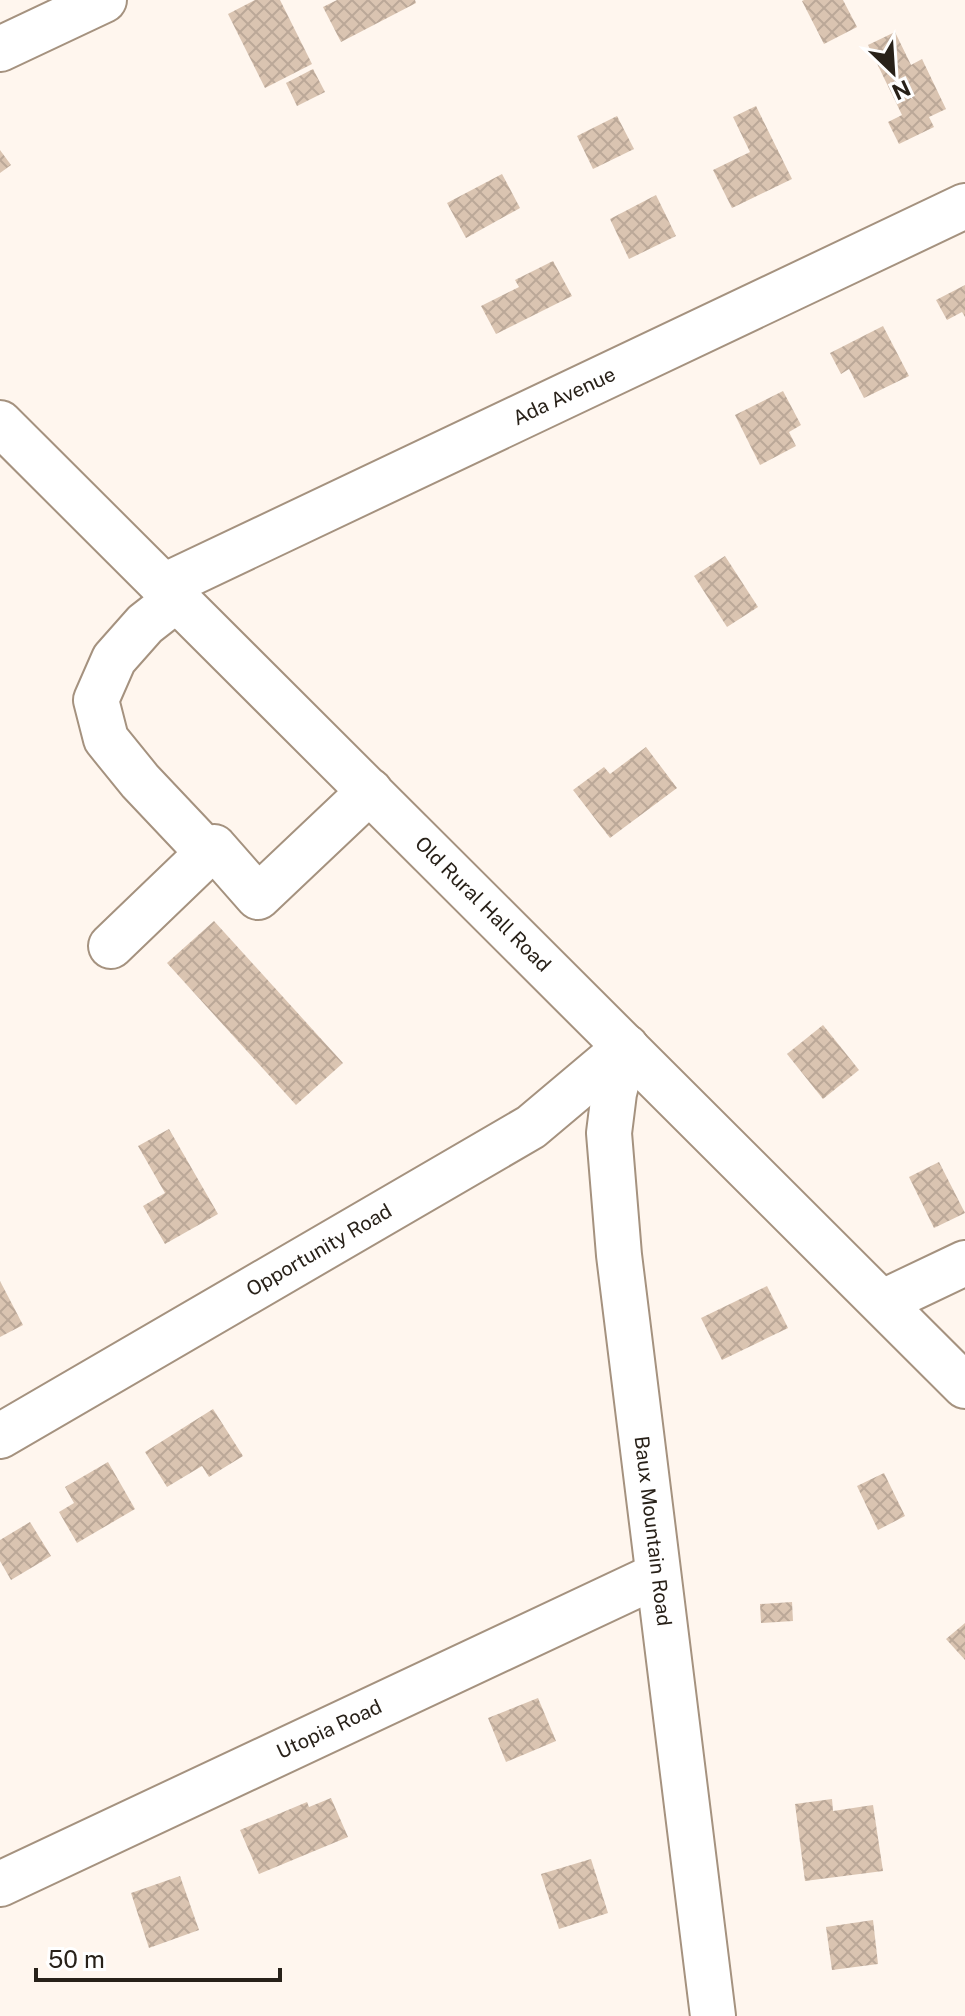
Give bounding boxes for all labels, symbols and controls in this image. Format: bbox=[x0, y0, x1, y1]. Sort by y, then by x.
north arrow bbox=[853, 32, 933, 112]
text: N bbox=[888, 75, 915, 106]
street label: Ada Avenue bbox=[509, 362, 619, 430]
street label: Old Rural Hall Road bbox=[410, 831, 556, 977]
street label: Opportunity Road bbox=[242, 1199, 396, 1301]
street label: Baux Mountain Road bbox=[629, 1434, 677, 1628]
street label: Utopia Road bbox=[273, 1694, 385, 1764]
scale bar bbox=[36, 1932, 280, 1982]
text: 50 m bbox=[48, 1945, 105, 1973]

